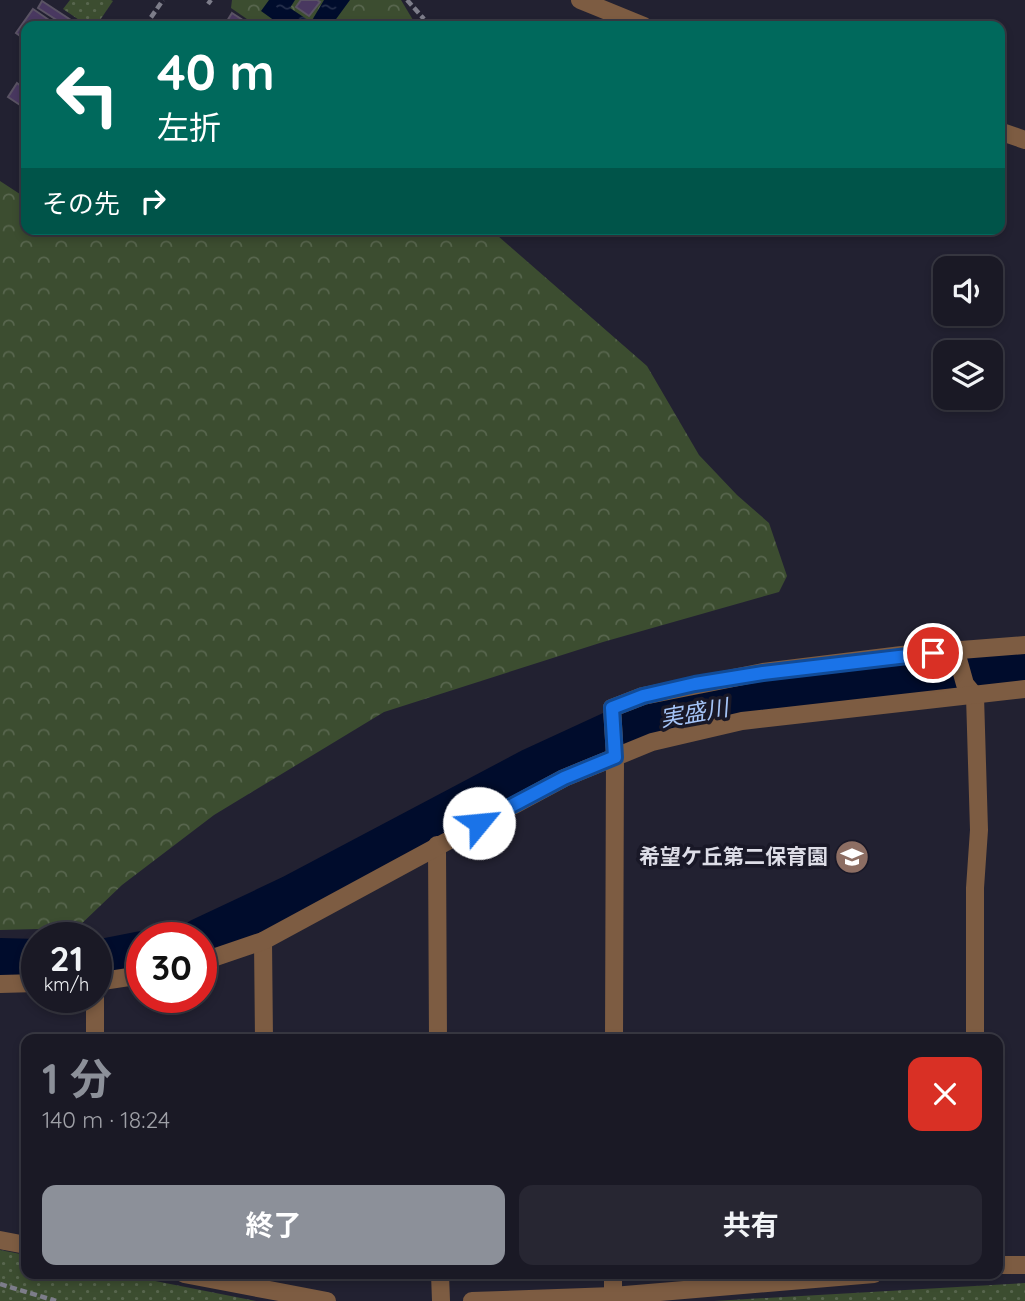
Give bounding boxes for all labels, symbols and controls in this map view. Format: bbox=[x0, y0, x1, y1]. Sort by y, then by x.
text: 40 m bbox=[157, 41, 275, 102]
icon: left bbox=[42, 49, 133, 140]
text: 左折 bbox=[157, 107, 221, 147]
icon: right bbox=[134, 182, 172, 220]
text: その先 bbox=[42, 187, 120, 220]
map controls bbox=[933, 256, 1003, 410]
button: sound bbox=[933, 256, 1003, 326]
button: layers bbox=[933, 340, 1003, 410]
pin bbox=[903, 623, 963, 683]
icon: arrive bbox=[914, 634, 952, 672]
water label: 実盛川 bbox=[657, 692, 733, 733]
position arrow bbox=[442, 786, 516, 860]
school or university icon: 希望ケ丘第二保育園 bbox=[833, 838, 871, 876]
place label: 希望ケ丘第二保育園 bbox=[639, 843, 828, 869]
speed limit sign: 30 bbox=[126, 922, 217, 1013]
text: 21 bbox=[50, 936, 83, 980]
text: km/h bbox=[44, 973, 89, 996]
text: 1 分 bbox=[42, 1052, 112, 1105]
button: close bbox=[908, 1057, 982, 1131]
text: 140 m · 18:24 bbox=[42, 1105, 170, 1134]
button: 終了 bbox=[42, 1185, 505, 1265]
button: 共有 bbox=[519, 1185, 982, 1265]

